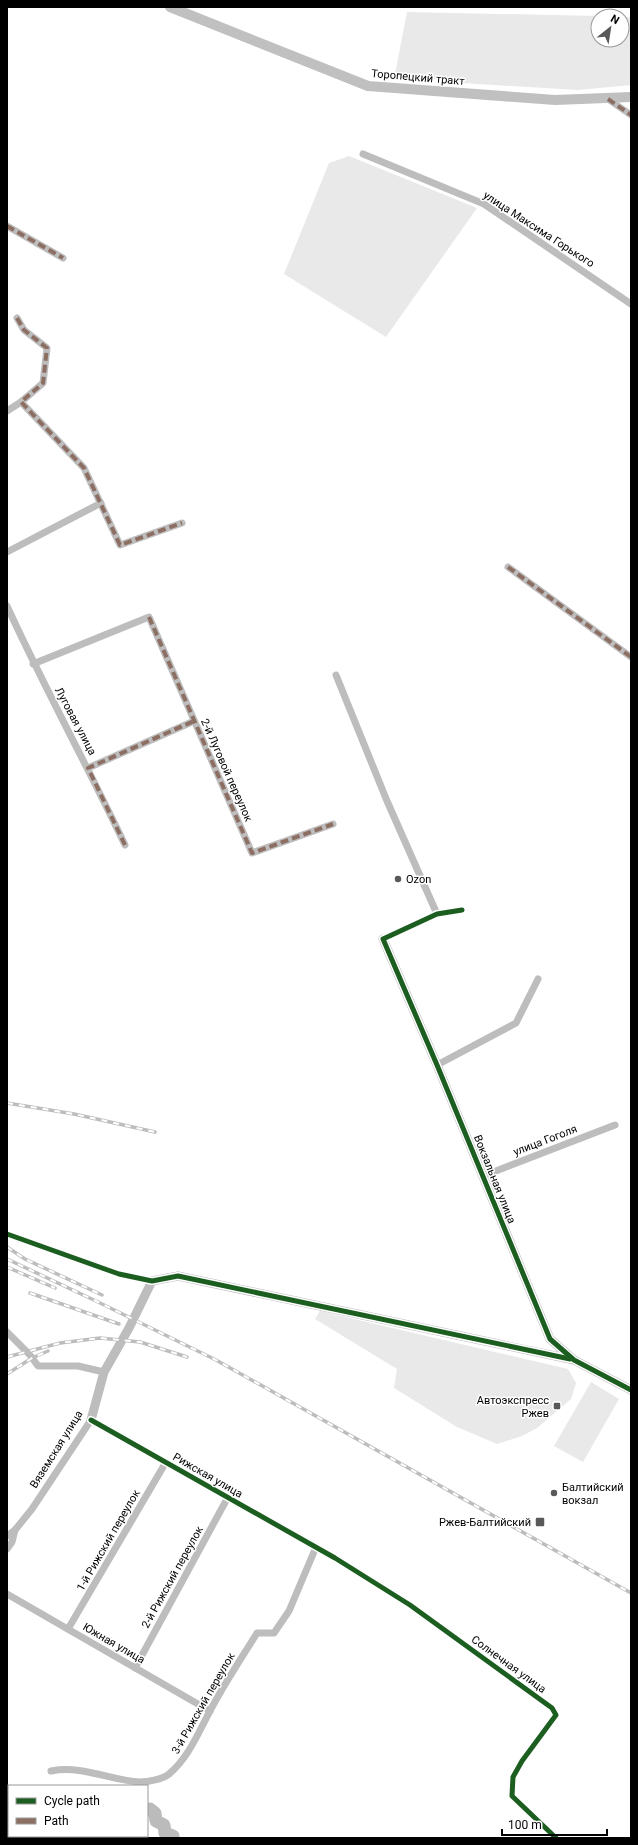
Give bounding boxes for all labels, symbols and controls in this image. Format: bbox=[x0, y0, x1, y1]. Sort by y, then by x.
north arrow bbox=[590, 8, 630, 48]
text: N bbox=[608, 12, 622, 27]
street label: Торопецкий тракт bbox=[371, 67, 466, 88]
street label: улица Максима Горького bbox=[481, 189, 597, 270]
street label: Луговая улица bbox=[52, 685, 99, 757]
street label: 2-й Луговой переулок bbox=[198, 717, 255, 824]
place label: Ozon bbox=[406, 873, 431, 886]
marker: Ozon bbox=[393, 874, 403, 884]
street label: улица Гоголя bbox=[511, 1122, 579, 1159]
street label: Вокзальная улица bbox=[471, 1133, 518, 1225]
place label: Автоэкспресс Ржев bbox=[477, 1394, 549, 1420]
marker: Автоэкспресс Ржев bbox=[552, 1401, 562, 1411]
street label: Вяземская улица bbox=[27, 1408, 86, 1491]
street label: Рижская улица bbox=[171, 1450, 245, 1501]
place label: Балтийский вокзал bbox=[562, 1481, 624, 1507]
street label: 1-й Рижский переулок bbox=[74, 1487, 143, 1593]
marker: Балтийский вокзал bbox=[549, 1488, 559, 1498]
place label: Ржев-Балтийский bbox=[439, 1516, 531, 1529]
marker: Ржев-Балтийский bbox=[534, 1516, 546, 1528]
street label: 2-й Рижский переулок bbox=[139, 1524, 206, 1631]
street label: Южная улица bbox=[80, 1620, 147, 1666]
street label: Солнечная улица bbox=[469, 1633, 549, 1696]
street label: 3-й Рижский переулок bbox=[169, 1650, 238, 1756]
legend bbox=[8, 1785, 148, 1837]
text: Cycle path bbox=[44, 1794, 100, 1808]
scale bar bbox=[502, 1811, 607, 1837]
text: Path bbox=[44, 1814, 69, 1828]
text: 100 m bbox=[508, 1818, 542, 1832]

